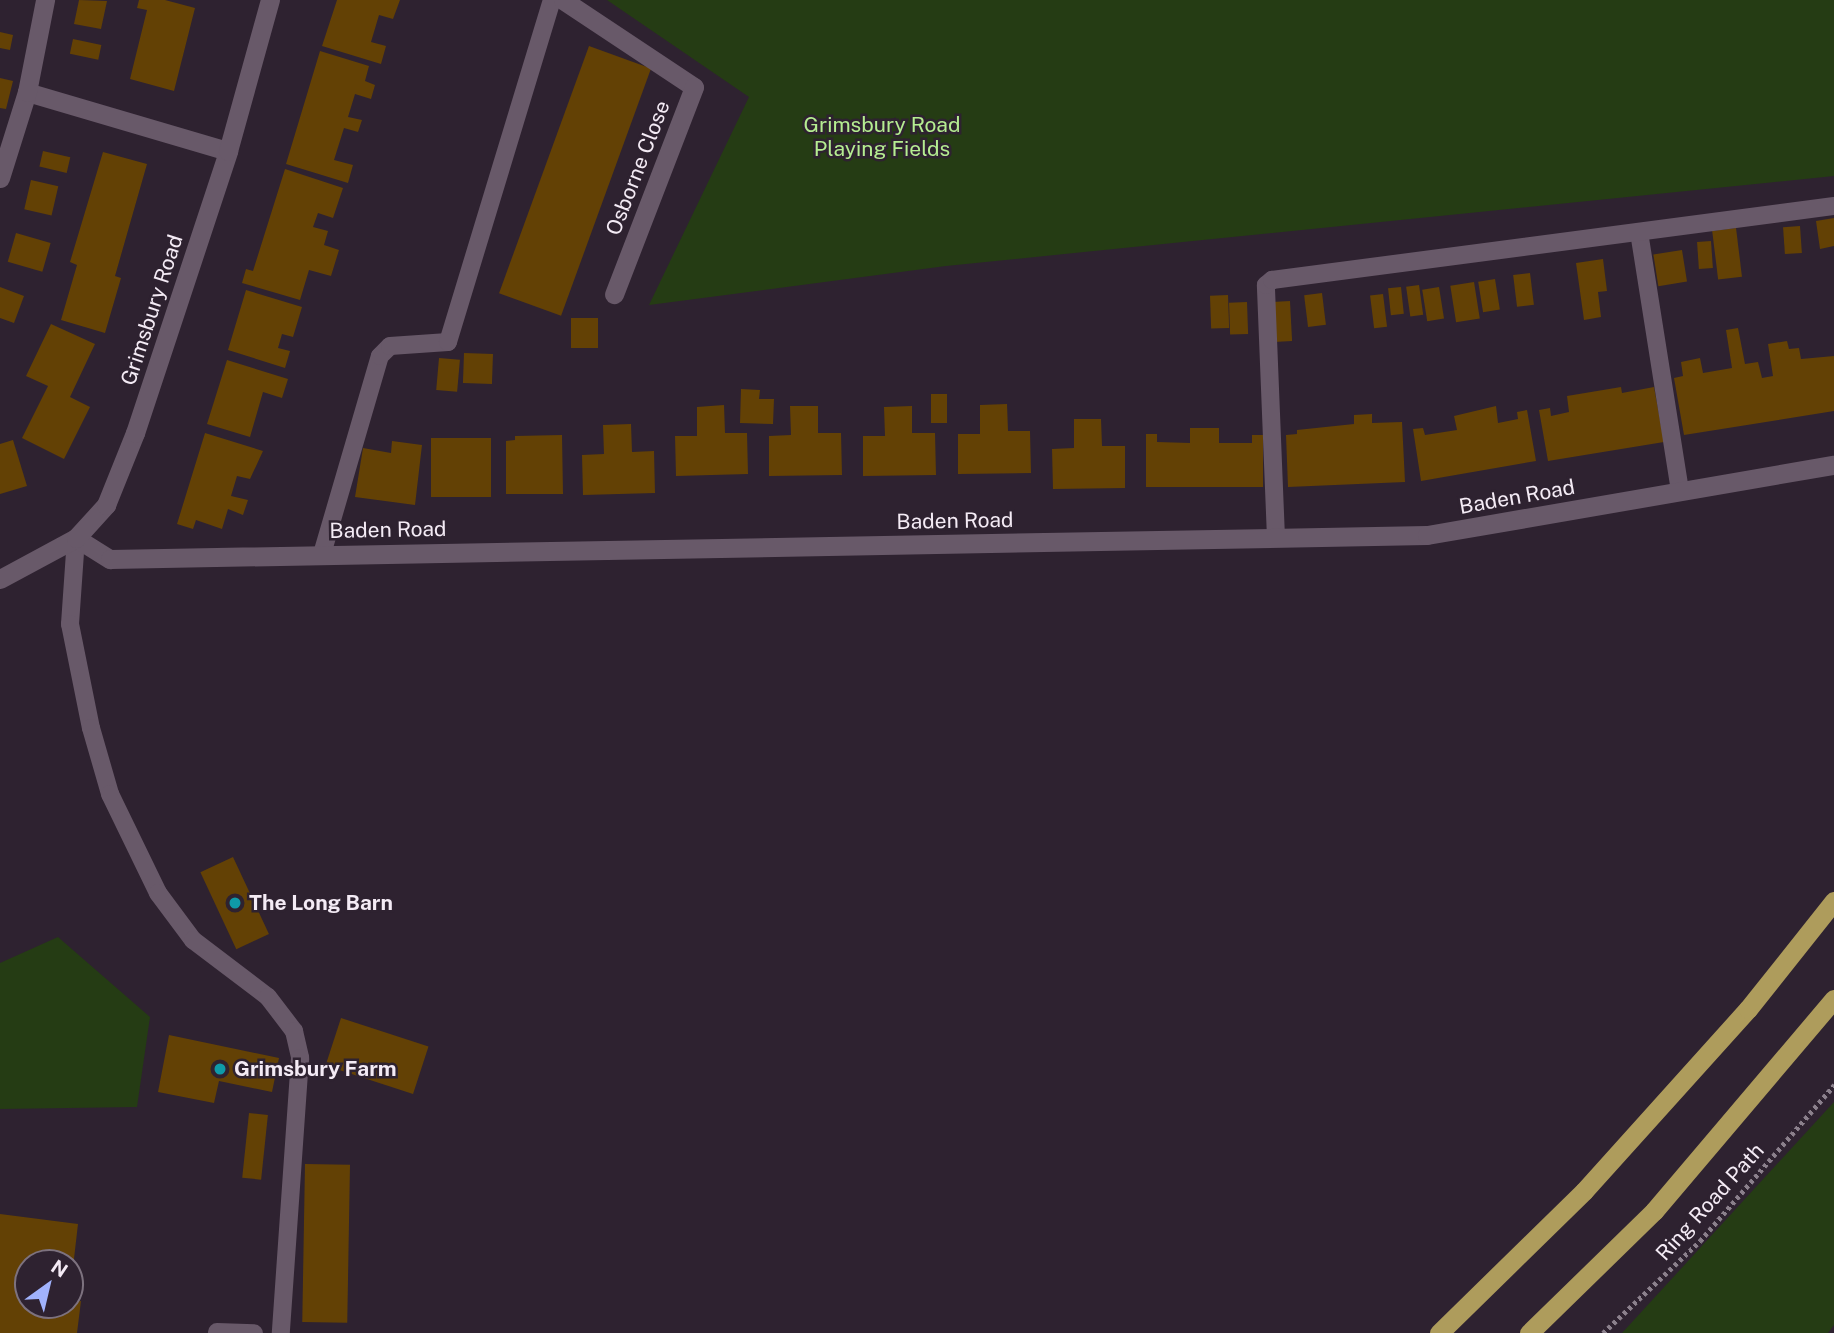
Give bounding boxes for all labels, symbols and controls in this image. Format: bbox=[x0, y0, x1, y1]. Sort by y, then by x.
street label: Osborne Close bbox=[601, 97, 675, 239]
park label: Grimsbury Road Playing Fields bbox=[803, 112, 961, 162]
street label: Grimsbury Road bbox=[116, 231, 188, 389]
street label: Baden Road bbox=[1457, 474, 1577, 520]
street label: Baden Road bbox=[896, 507, 1014, 535]
street label: Baden Road bbox=[329, 516, 447, 544]
place label: The Long Barn bbox=[249, 890, 393, 916]
marker: The Long Barn bbox=[227, 895, 243, 911]
place label: Grimsbury Farm bbox=[234, 1056, 397, 1082]
marker: Grimsbury Farm bbox=[212, 1061, 228, 1077]
street label: Ring Road Path bbox=[1651, 1138, 1769, 1266]
north arrow bbox=[14, 1249, 84, 1319]
text: N bbox=[47, 1255, 72, 1282]

